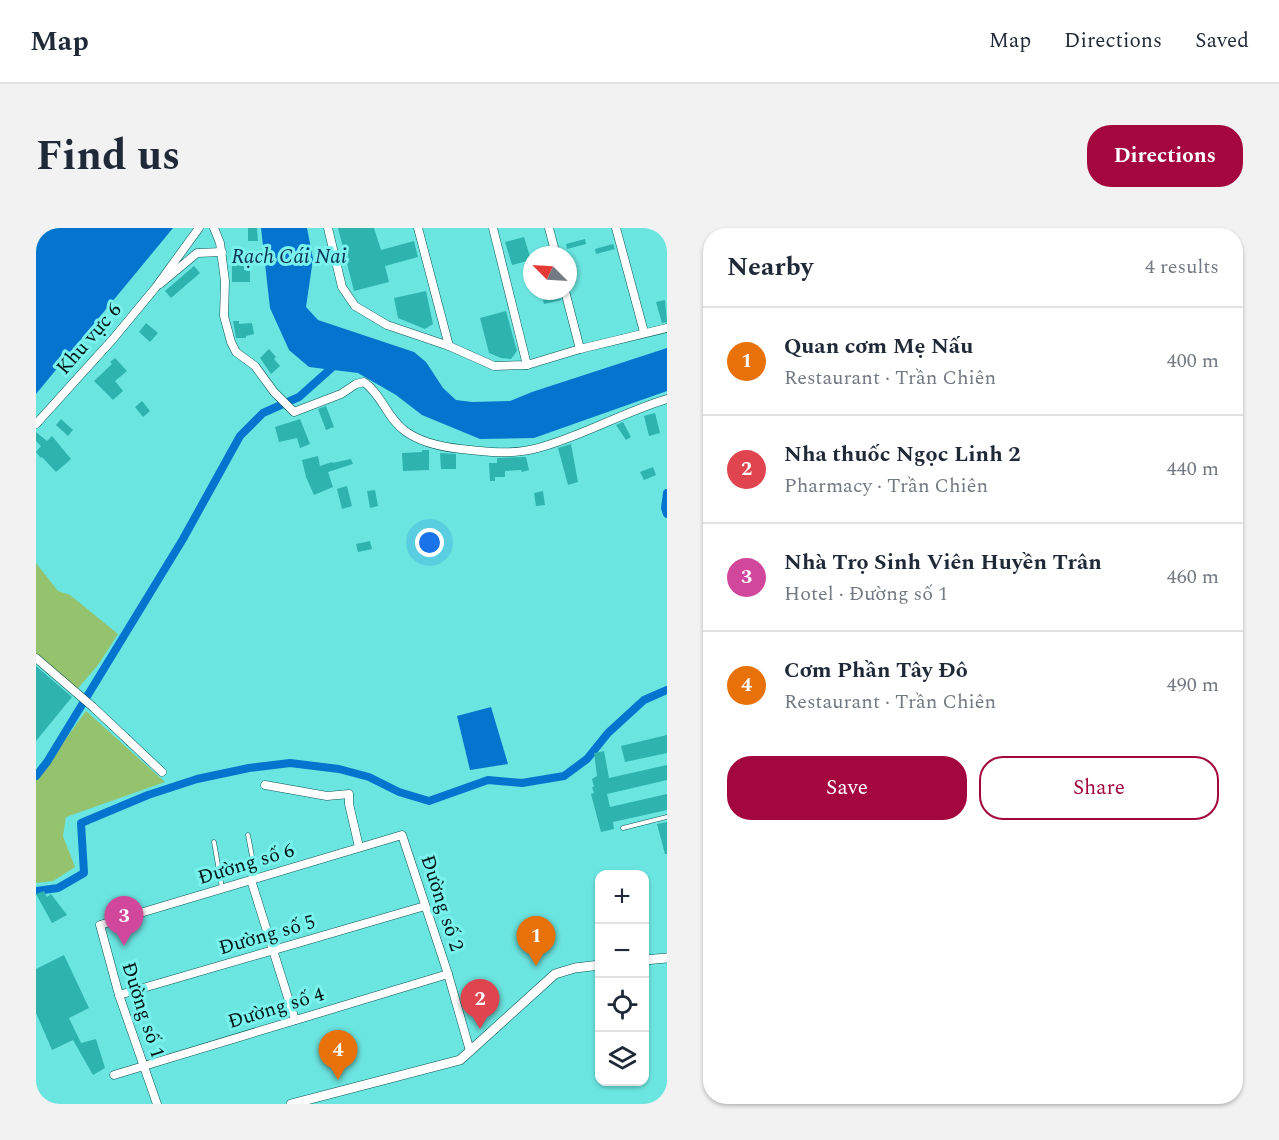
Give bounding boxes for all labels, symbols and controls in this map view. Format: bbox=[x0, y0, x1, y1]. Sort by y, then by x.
text: Map bbox=[30, 20, 89, 63]
text: Map bbox=[989, 25, 1031, 57]
text: Directions bbox=[1064, 25, 1162, 57]
text: Saved bbox=[1195, 25, 1249, 57]
text: Find us bbox=[36, 125, 180, 188]
button: Directions bbox=[1087, 125, 1243, 187]
water label: Rạch Cái Nai bbox=[231, 241, 347, 273]
north arrow bbox=[523, 246, 577, 300]
text: Nearby bbox=[727, 247, 813, 287]
text: 4 results bbox=[1145, 252, 1219, 282]
street label: Khu vực 6 bbox=[49, 296, 129, 382]
text: Quan cơm Mẹ Nấu bbox=[784, 330, 973, 363]
text: 1 bbox=[741, 346, 752, 376]
text: 400 m bbox=[1167, 346, 1219, 376]
text: Restaurant · Trần Chiên bbox=[784, 363, 996, 393]
text: Nha thuốc Ngọc Linh 2 bbox=[784, 438, 1021, 471]
text: 2 bbox=[741, 454, 752, 484]
text: 440 m bbox=[1167, 454, 1219, 484]
text: Pharmacy · Trần Chiên bbox=[784, 471, 988, 501]
your location bbox=[415, 528, 444, 557]
text: Nhà Trọ Sinh Viên Huyền Trân bbox=[784, 546, 1102, 579]
text: 3 bbox=[741, 562, 752, 592]
text: 460 m bbox=[1167, 562, 1219, 592]
text: Hotel · Đường số 1 bbox=[784, 579, 948, 609]
text: Cơm Phần Tây Đô bbox=[784, 654, 968, 687]
text: 4 bbox=[741, 670, 752, 700]
text: 490 m bbox=[1167, 670, 1219, 700]
text: Restaurant · Trần Chiên bbox=[784, 687, 996, 717]
button: Save bbox=[727, 756, 967, 820]
button: Share bbox=[979, 756, 1219, 820]
street label: Đường số 6 bbox=[194, 835, 298, 893]
street label: Đường số 2 bbox=[412, 851, 472, 955]
map controls bbox=[595, 870, 649, 1086]
button: + bbox=[595, 870, 649, 924]
pin: 3 bbox=[104, 896, 143, 946]
street label: Đường số 5 bbox=[215, 907, 319, 963]
pin: 1 bbox=[516, 916, 556, 966]
button: − bbox=[595, 924, 649, 978]
street label: Đường số 1 bbox=[113, 958, 173, 1062]
button: locate bbox=[595, 978, 649, 1032]
street label: Đường số 4 bbox=[224, 979, 328, 1037]
pin: 2 bbox=[460, 980, 500, 1029]
pin: 4 bbox=[318, 1030, 358, 1080]
button: layers bbox=[595, 1032, 649, 1086]

